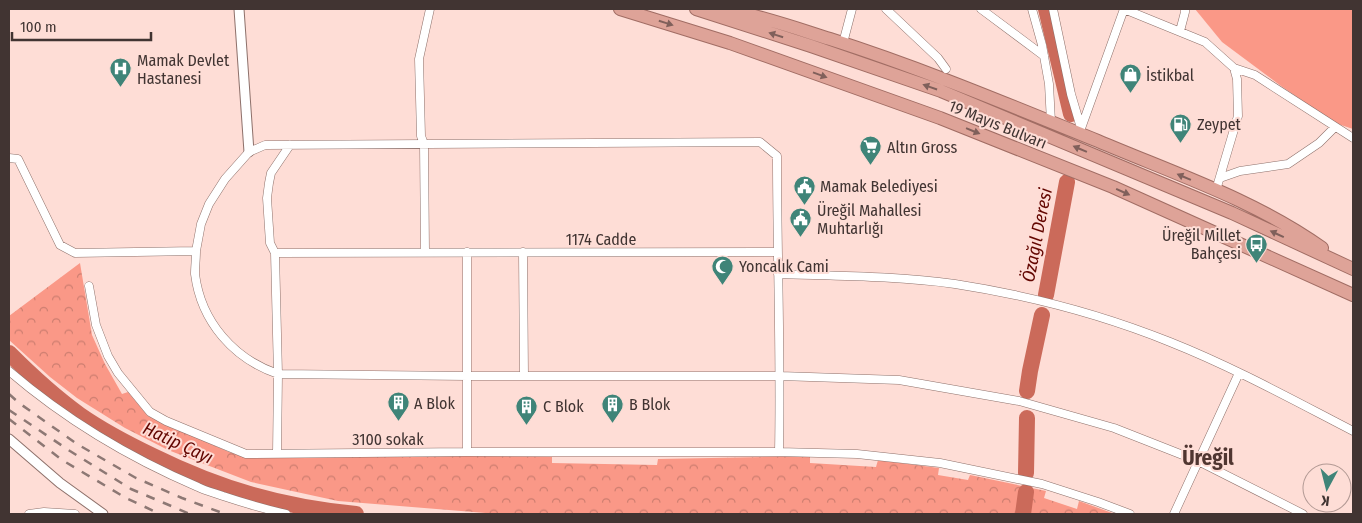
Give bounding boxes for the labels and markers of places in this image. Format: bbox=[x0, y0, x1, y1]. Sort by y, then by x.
place label: Mamak Devlet Hastanesi bbox=[137, 51, 230, 88]
hospital icon: Mamak Devlet Hastanesi bbox=[109, 57, 133, 88]
shop icon: İstikbal bbox=[1118, 63, 1142, 94]
place label: İstikbal bbox=[1146, 66, 1194, 85]
fuel station icon: Zeypet bbox=[1169, 112, 1193, 143]
place label: Zeypet bbox=[1197, 115, 1242, 134]
supermarket icon: Altın Gross bbox=[859, 135, 883, 166]
place label: Altın Gross bbox=[887, 138, 957, 157]
public building icon: Mamak Belediyesi bbox=[792, 174, 816, 205]
place label: Mamak Belediyesi bbox=[820, 177, 938, 196]
place label: Üreğil Mahallesi Muhtarlığı bbox=[817, 201, 921, 238]
public building icon: Üreğil Mahallesi Muhtarlığı bbox=[789, 207, 813, 238]
place label: Üreğil Millet Bahçesi bbox=[1162, 226, 1242, 263]
bus stop icon: Üreğil Millet Bahçesi bbox=[1245, 232, 1269, 263]
mosque icon: Yoncalık Cami bbox=[711, 254, 735, 285]
place label: Yoncalık Cami bbox=[739, 257, 829, 276]
building icon: A Blok bbox=[386, 391, 410, 422]
building icon: B Blok bbox=[601, 392, 625, 423]
place label: A Blok bbox=[414, 394, 455, 413]
building icon: C Blok bbox=[515, 394, 539, 425]
place label: B Blok bbox=[629, 395, 671, 414]
place label: C Blok bbox=[543, 397, 584, 416]

